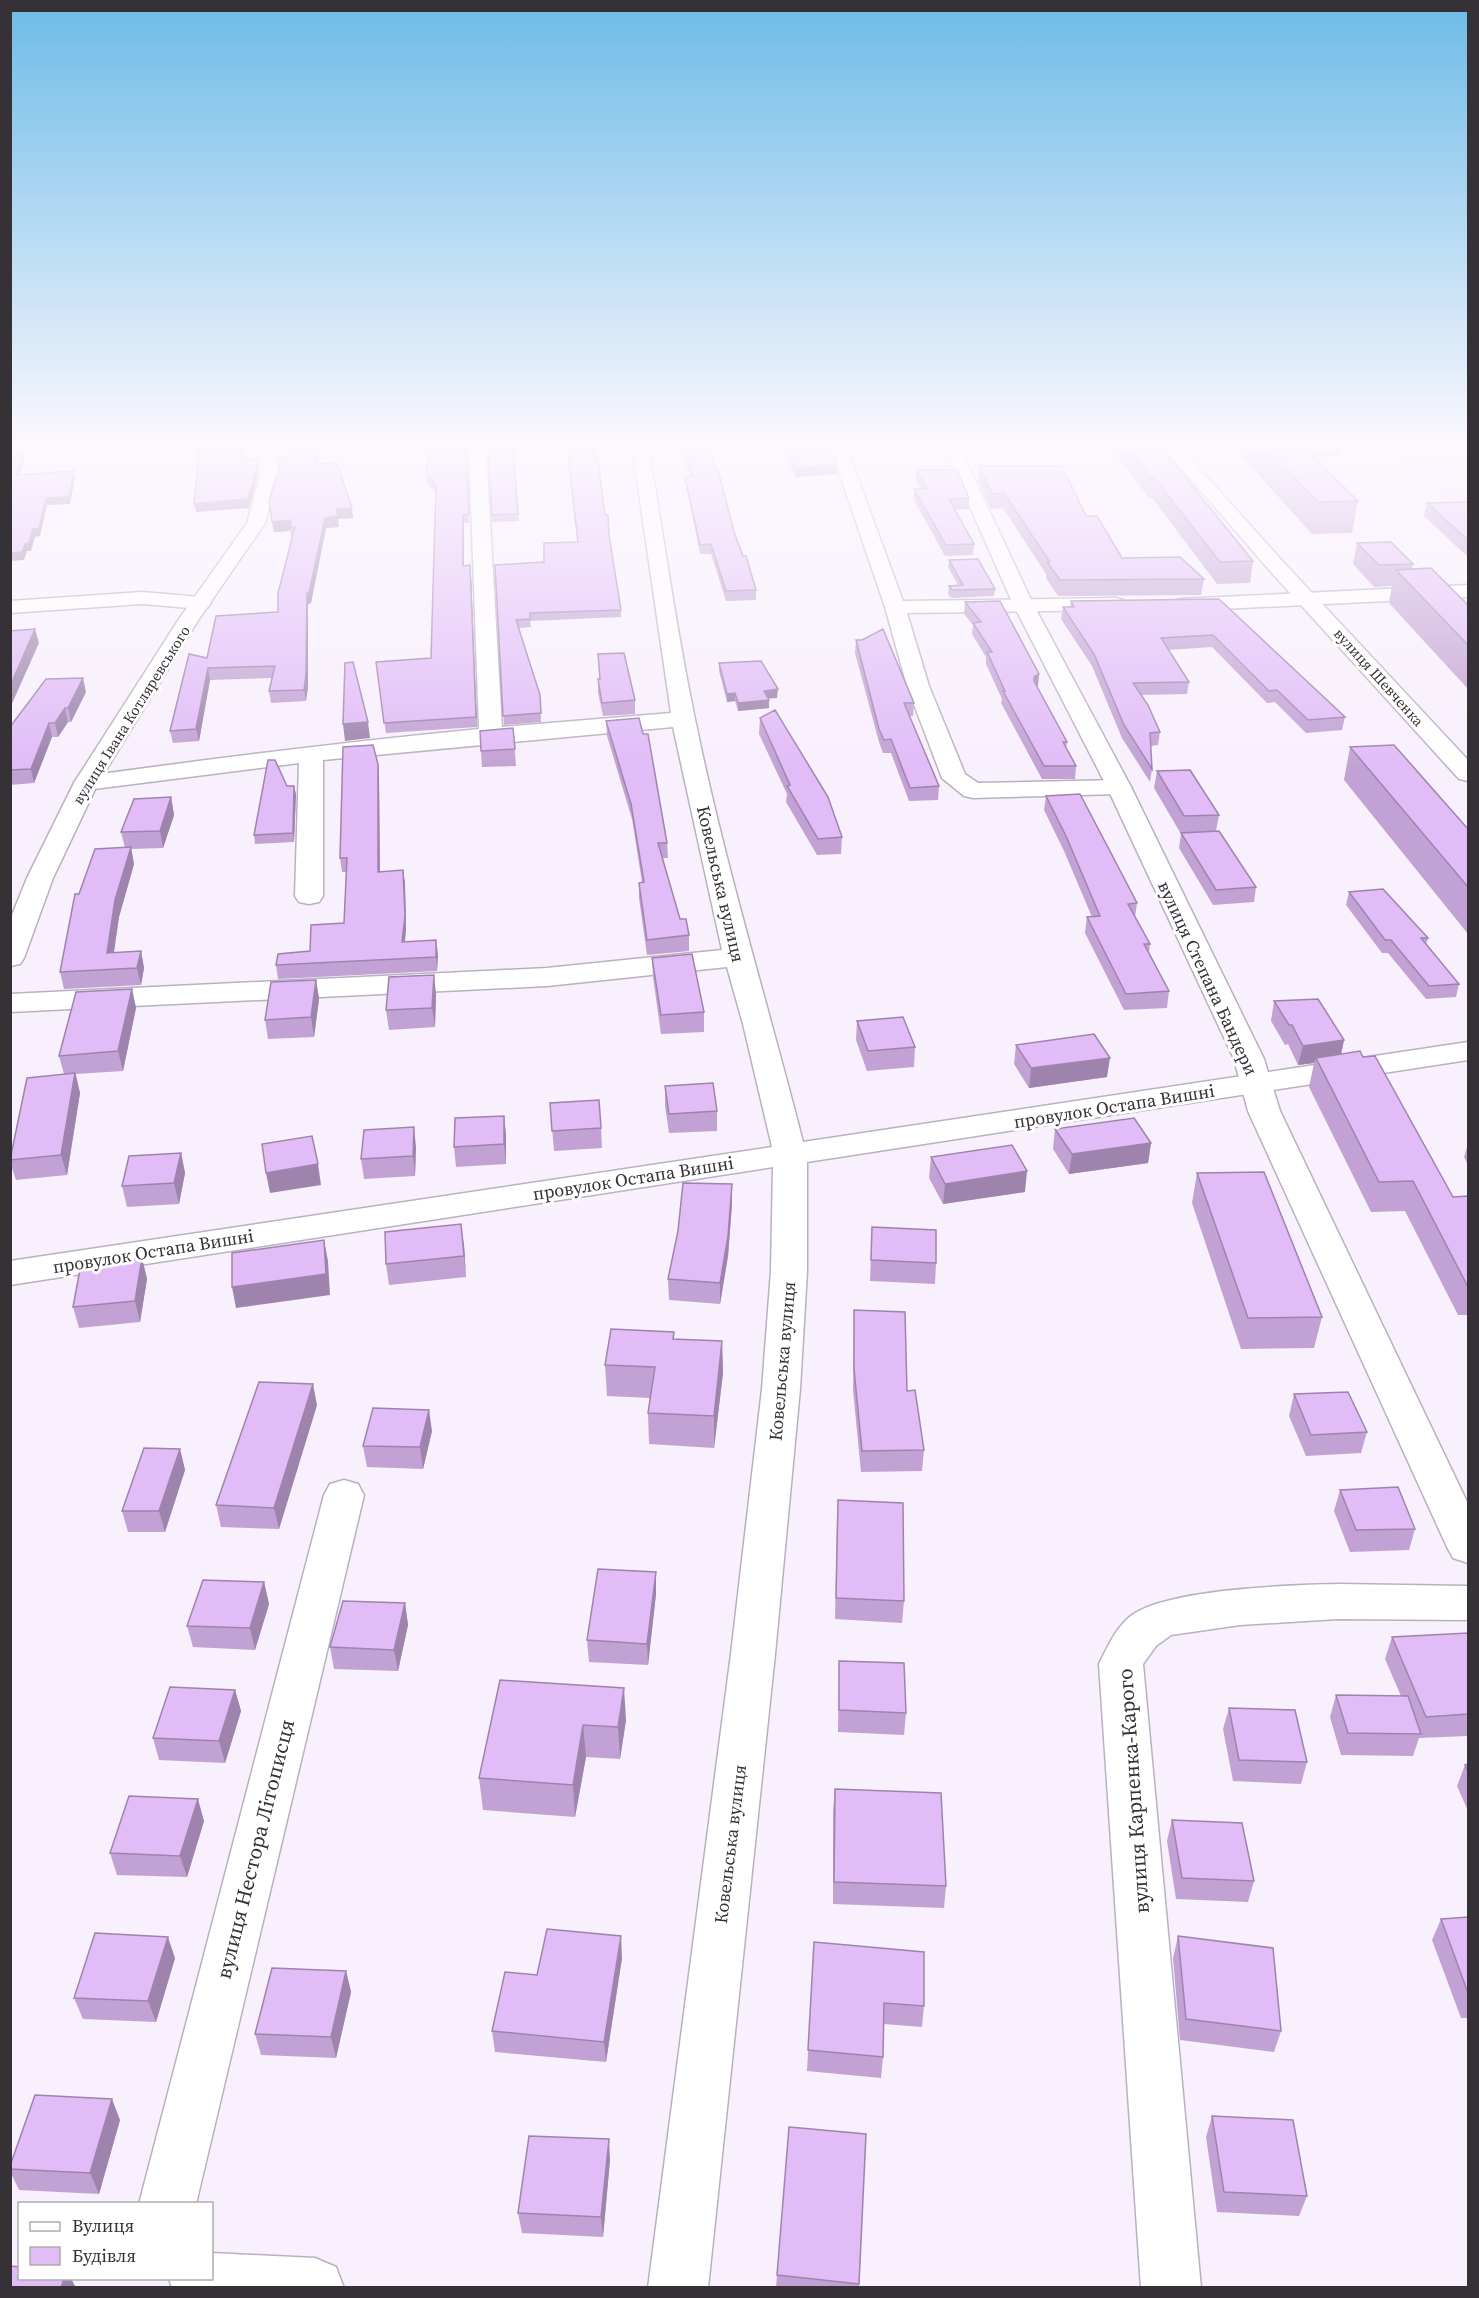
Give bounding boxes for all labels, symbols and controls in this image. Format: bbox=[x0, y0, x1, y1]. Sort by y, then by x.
street label: вулиця Івана Котляревського bbox=[67, 622, 195, 808]
street label: вулиця Шевченка bbox=[1329, 623, 1429, 731]
street label: Ковельська вулиця bbox=[691, 803, 751, 965]
street label: вулиця Степана Бандери bbox=[1152, 877, 1264, 1079]
street label: провулок Остапа Вишні bbox=[1012, 1078, 1216, 1134]
street label: провулок Остапа Вишні bbox=[531, 1150, 735, 1206]
street label: провулок Остапа Вишні bbox=[51, 1223, 255, 1279]
street label: Ковельська вулиця bbox=[763, 1280, 801, 1442]
street label: вулиця Карпенка-Карого bbox=[1110, 1668, 1156, 1914]
street label: вулиця Нестора Літописця bbox=[209, 1716, 301, 1982]
street label: Ковельська вулиця bbox=[708, 1763, 752, 1925]
legend bbox=[18, 2202, 213, 2280]
text: Вулиця bbox=[72, 2213, 134, 2238]
text: Будівля bbox=[72, 2243, 136, 2268]

